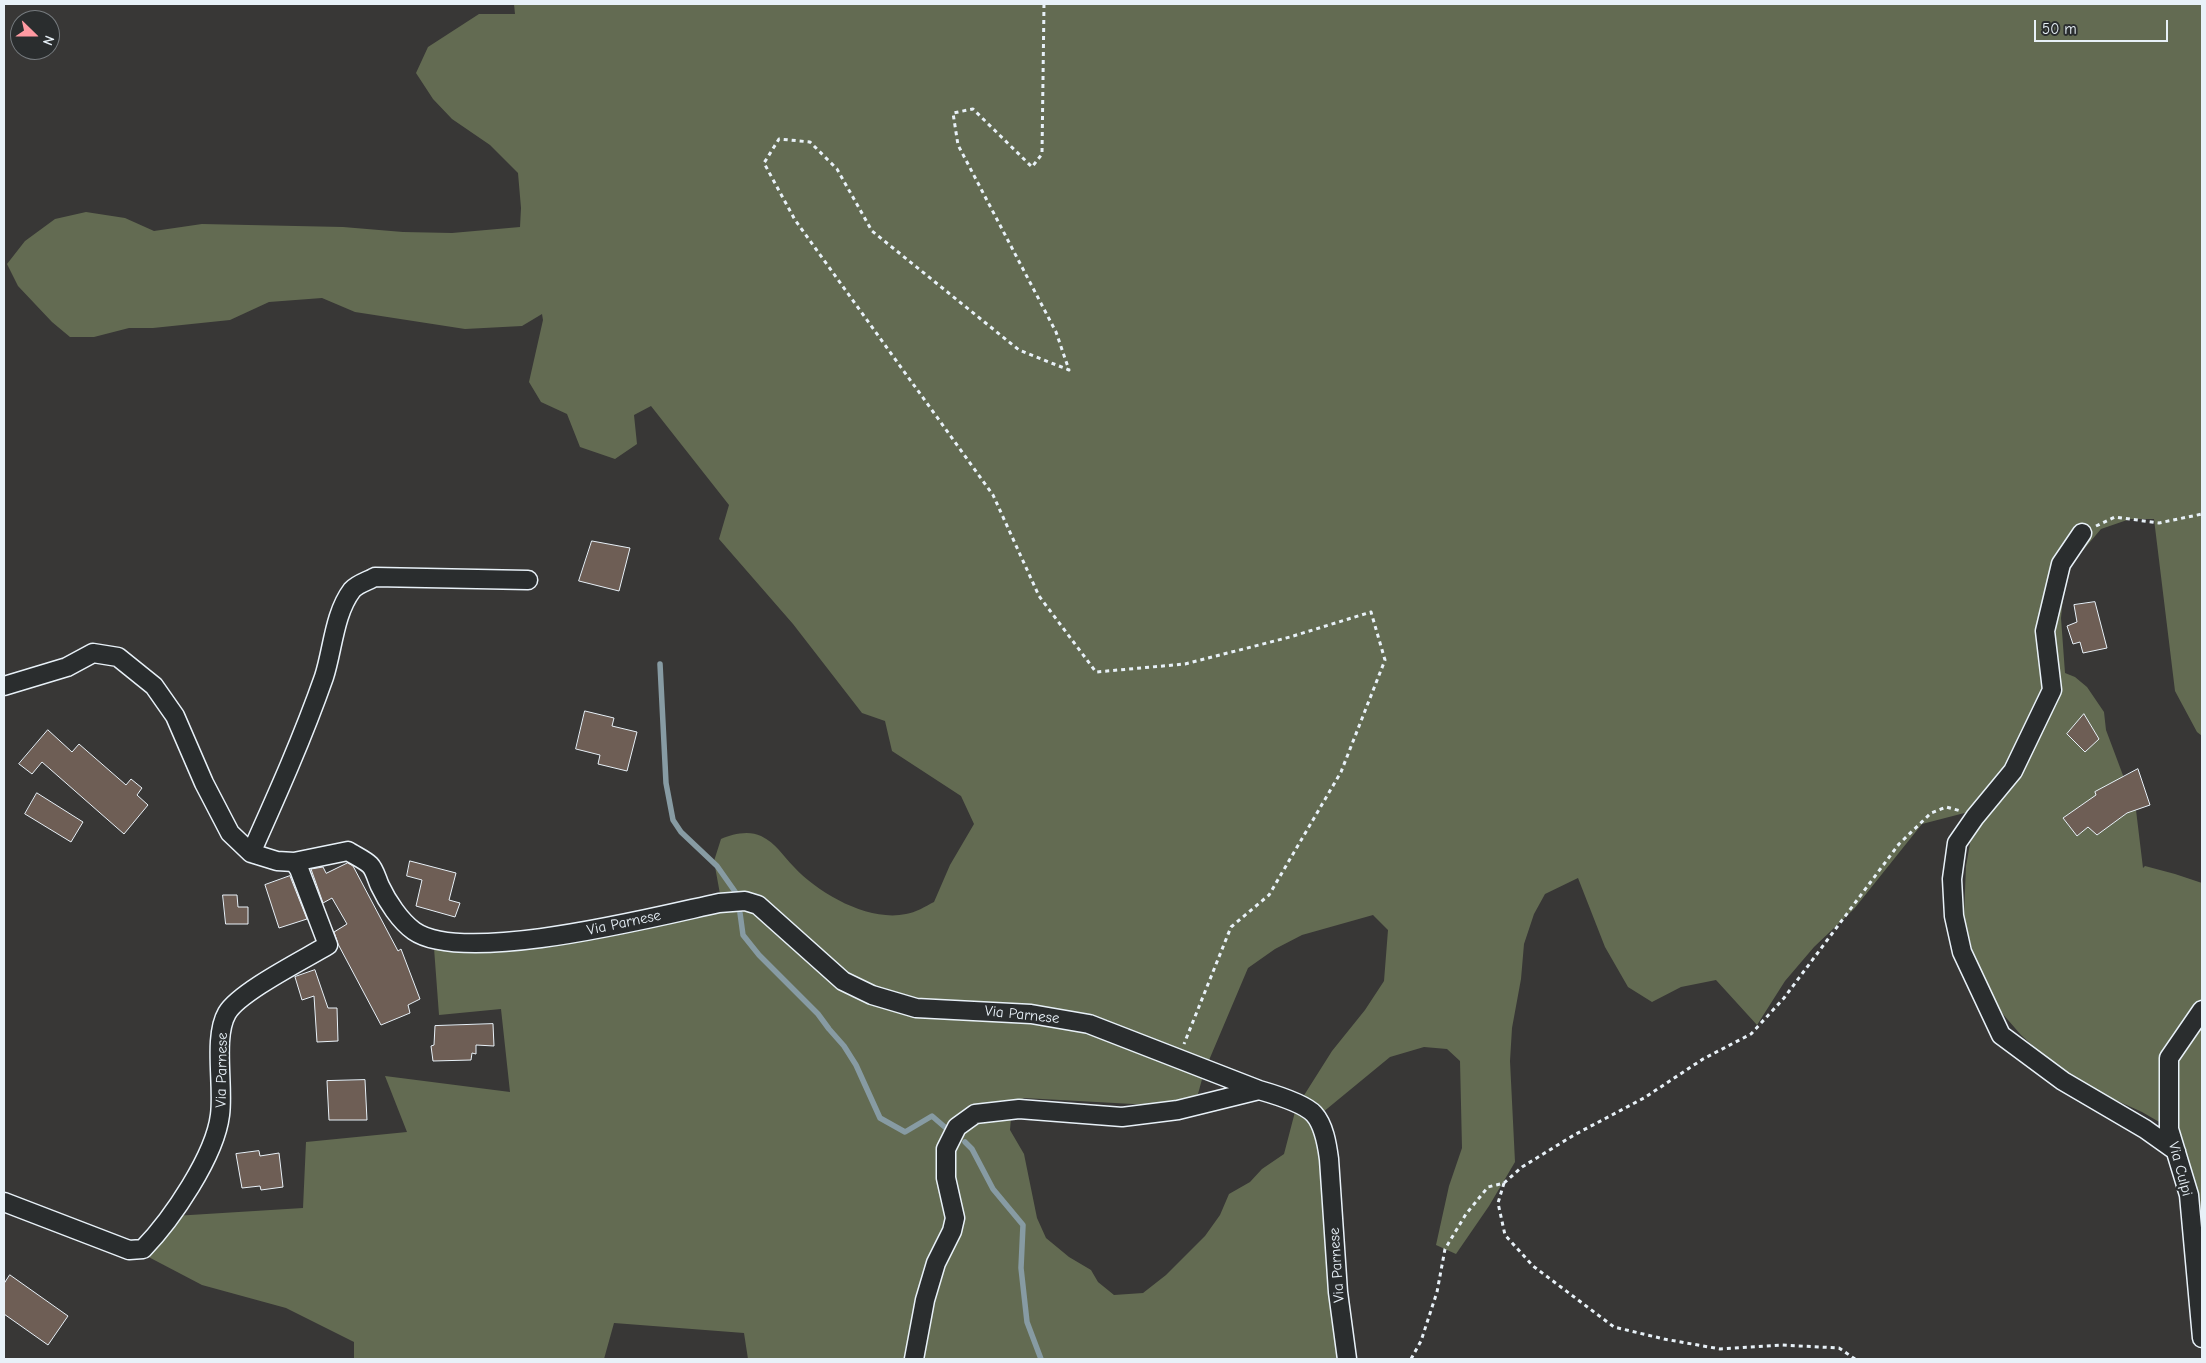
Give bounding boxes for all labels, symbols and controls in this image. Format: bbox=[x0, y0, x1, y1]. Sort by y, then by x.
north arrow bbox=[10, 10, 60, 60]
scale bar bbox=[2036, 10, 2170, 42]
text: 50 m bbox=[2042, 20, 2077, 38]
text: N bbox=[39, 33, 58, 48]
street label: Via Parnese bbox=[585, 906, 663, 940]
street label: Via Parnese bbox=[984, 1002, 1060, 1028]
street label: Via Parnese bbox=[212, 1032, 232, 1108]
street label: Via Culpi bbox=[2164, 1140, 2196, 1198]
street label: Via Parnese bbox=[1325, 1227, 1349, 1303]

